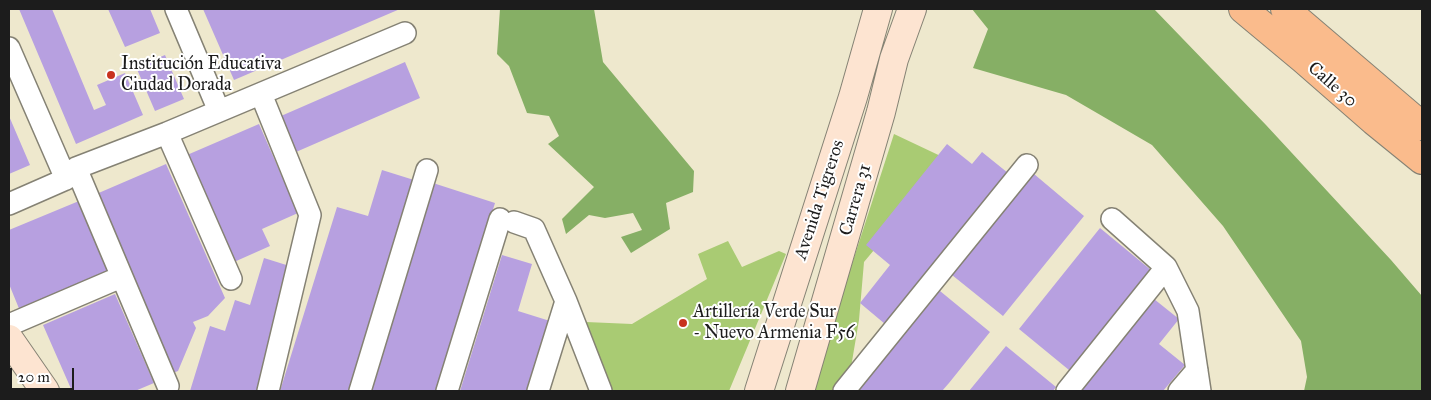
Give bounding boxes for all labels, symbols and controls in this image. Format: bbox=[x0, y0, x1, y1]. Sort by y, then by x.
place label: Institución Educativa Ciudad Dorada bbox=[121, 54, 282, 96]
street label: Calle 30 bbox=[1303, 58, 1361, 112]
marker: Institución Educativa Ciudad Dorada bbox=[105, 69, 117, 81]
street label: Avenida Tigreros bbox=[790, 137, 850, 263]
street label: Carrera 31 bbox=[836, 162, 876, 238]
place label: Artillería Verde Sur - Nuevo Armenia F56 bbox=[693, 302, 855, 344]
marker: Artillería Verde Sur - Nuevo Armenia F56 bbox=[677, 317, 689, 329]
scale bar bbox=[12, 358, 76, 390]
text: 20 m bbox=[18, 368, 50, 386]

